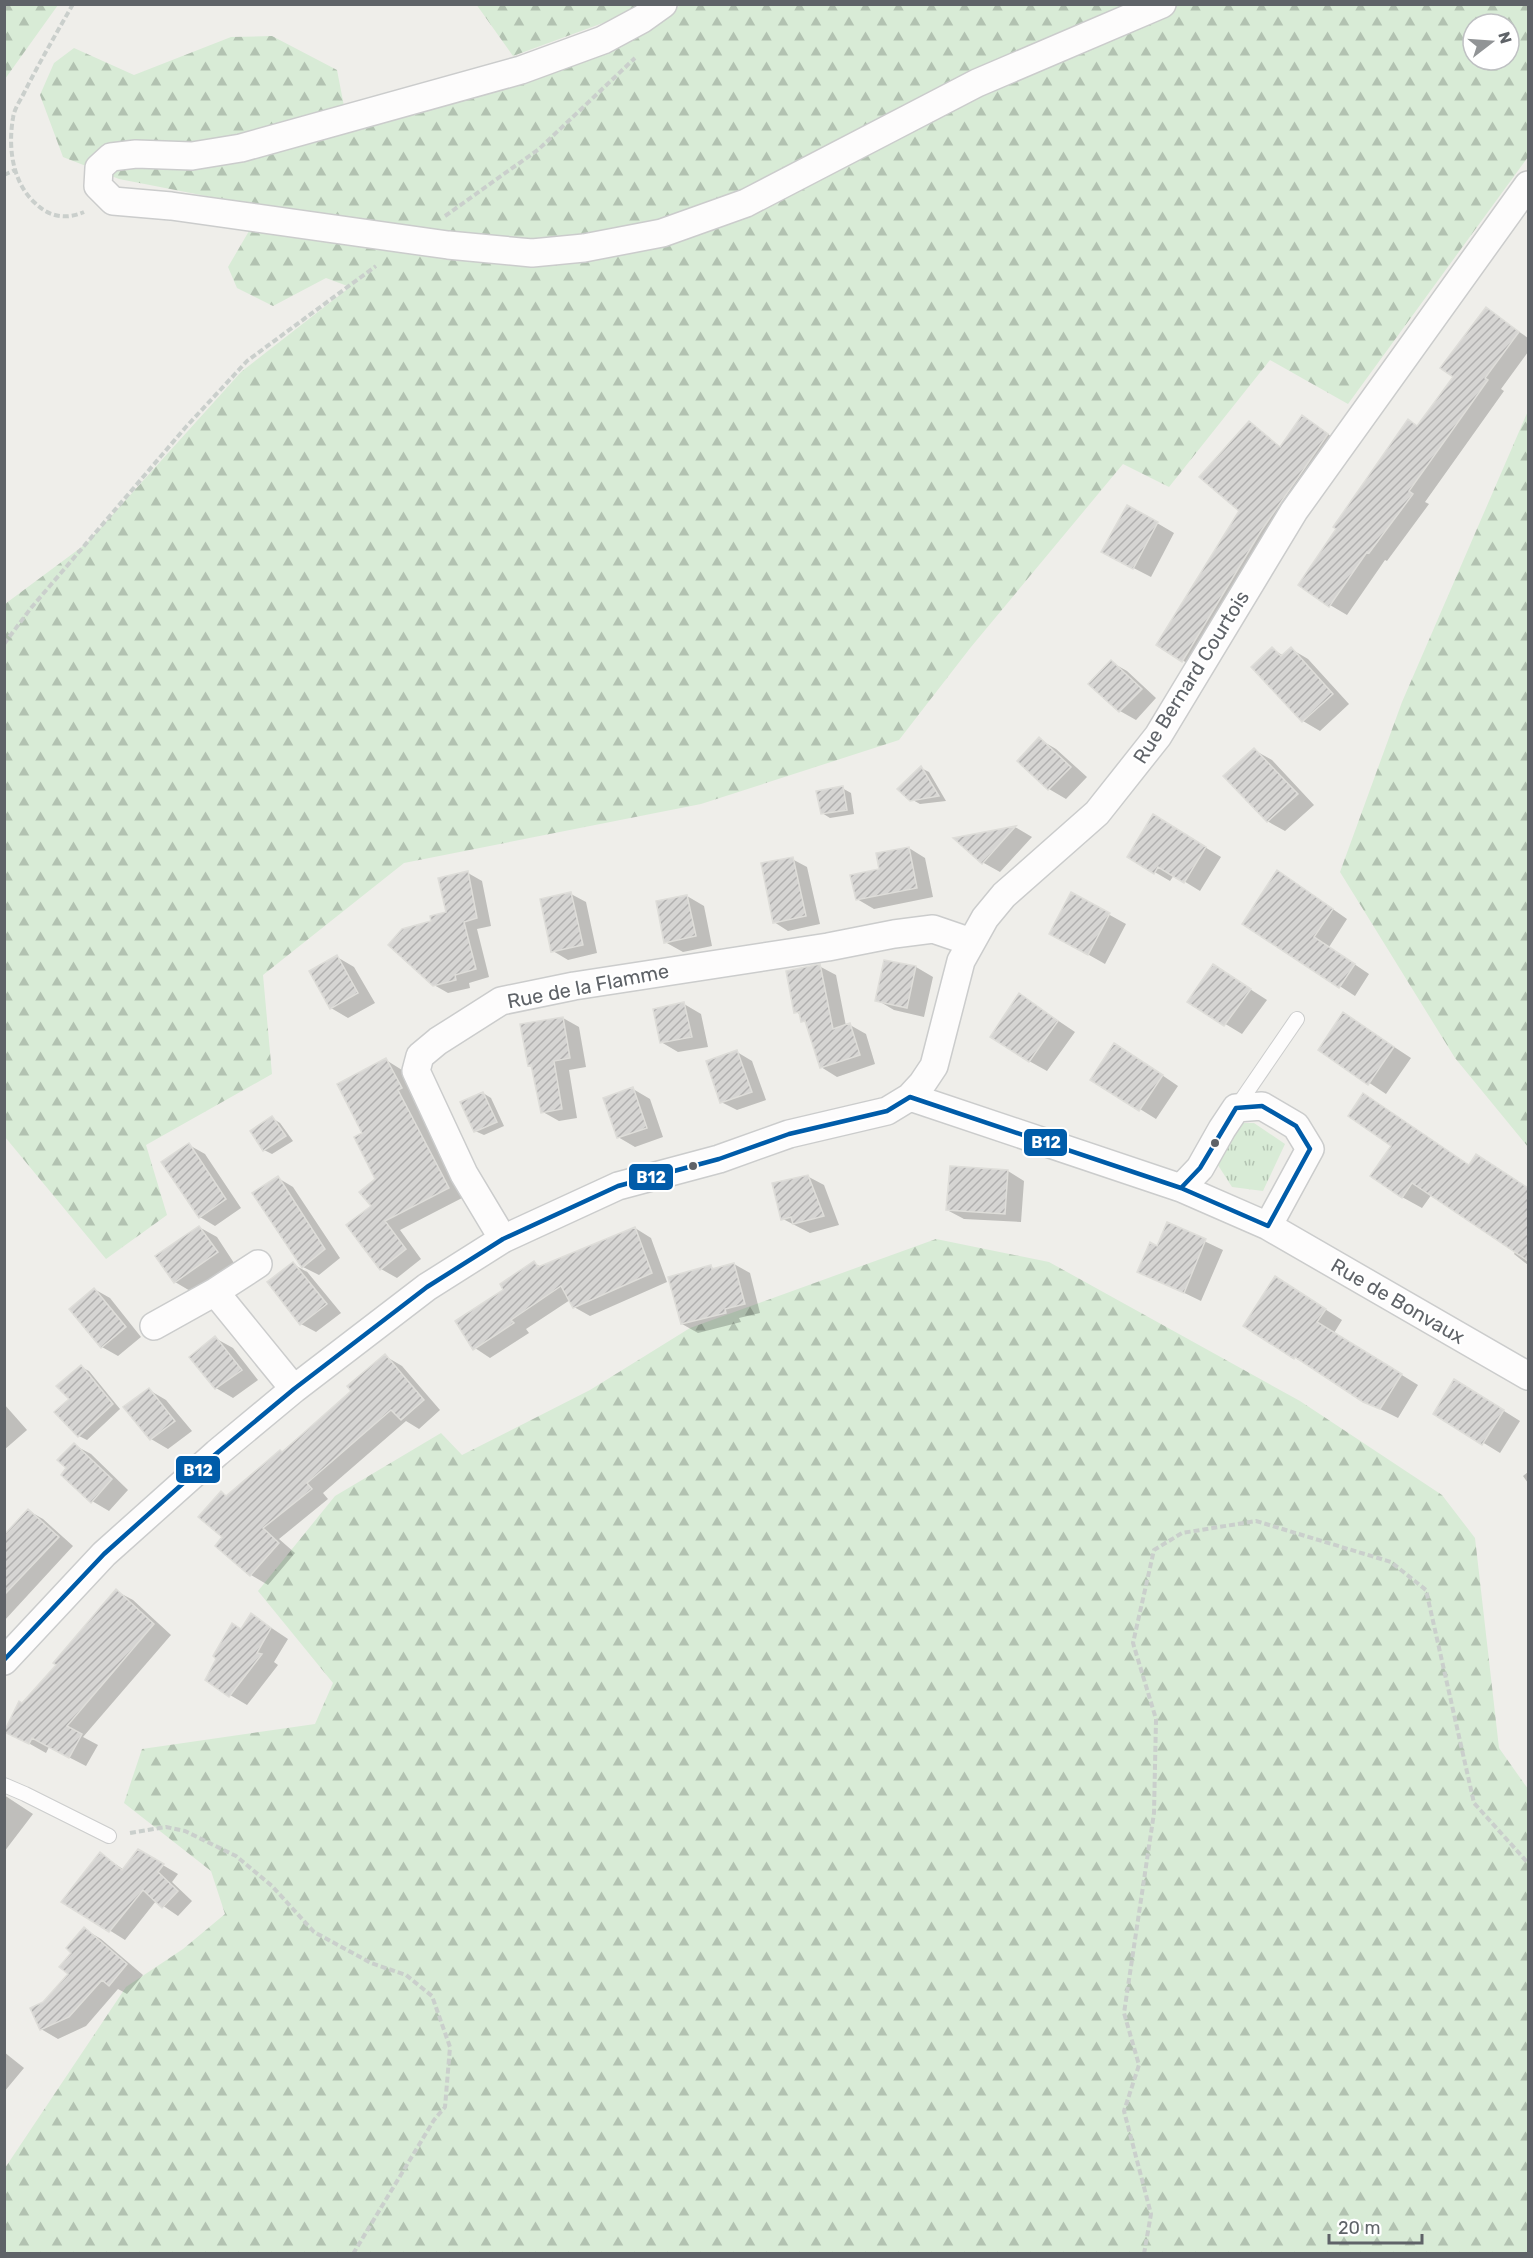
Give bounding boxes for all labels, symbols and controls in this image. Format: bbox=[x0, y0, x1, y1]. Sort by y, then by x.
north arrow bbox=[1461, 12, 1521, 72]
text: N bbox=[1494, 29, 1516, 46]
street label: Rue Bernard Courtois bbox=[1128, 586, 1254, 768]
street label: Rue de la Flamme bbox=[505, 959, 671, 1013]
line badge: B12 bbox=[1023, 1128, 1068, 1157]
text: B12 bbox=[1031, 1133, 1061, 1152]
unlabelled marker bbox=[1209, 1137, 1221, 1149]
unlabelled marker bbox=[687, 1160, 699, 1172]
line badge: B12 bbox=[628, 1163, 674, 1191]
text: B12 bbox=[636, 1168, 666, 1187]
street label: Rue de Bonvaux bbox=[1327, 1253, 1469, 1349]
line badge: B12 bbox=[175, 1455, 221, 1484]
text: B12 bbox=[183, 1461, 213, 1480]
scale bar bbox=[1329, 2207, 1422, 2245]
text: 20 m bbox=[1338, 2217, 1380, 2239]

